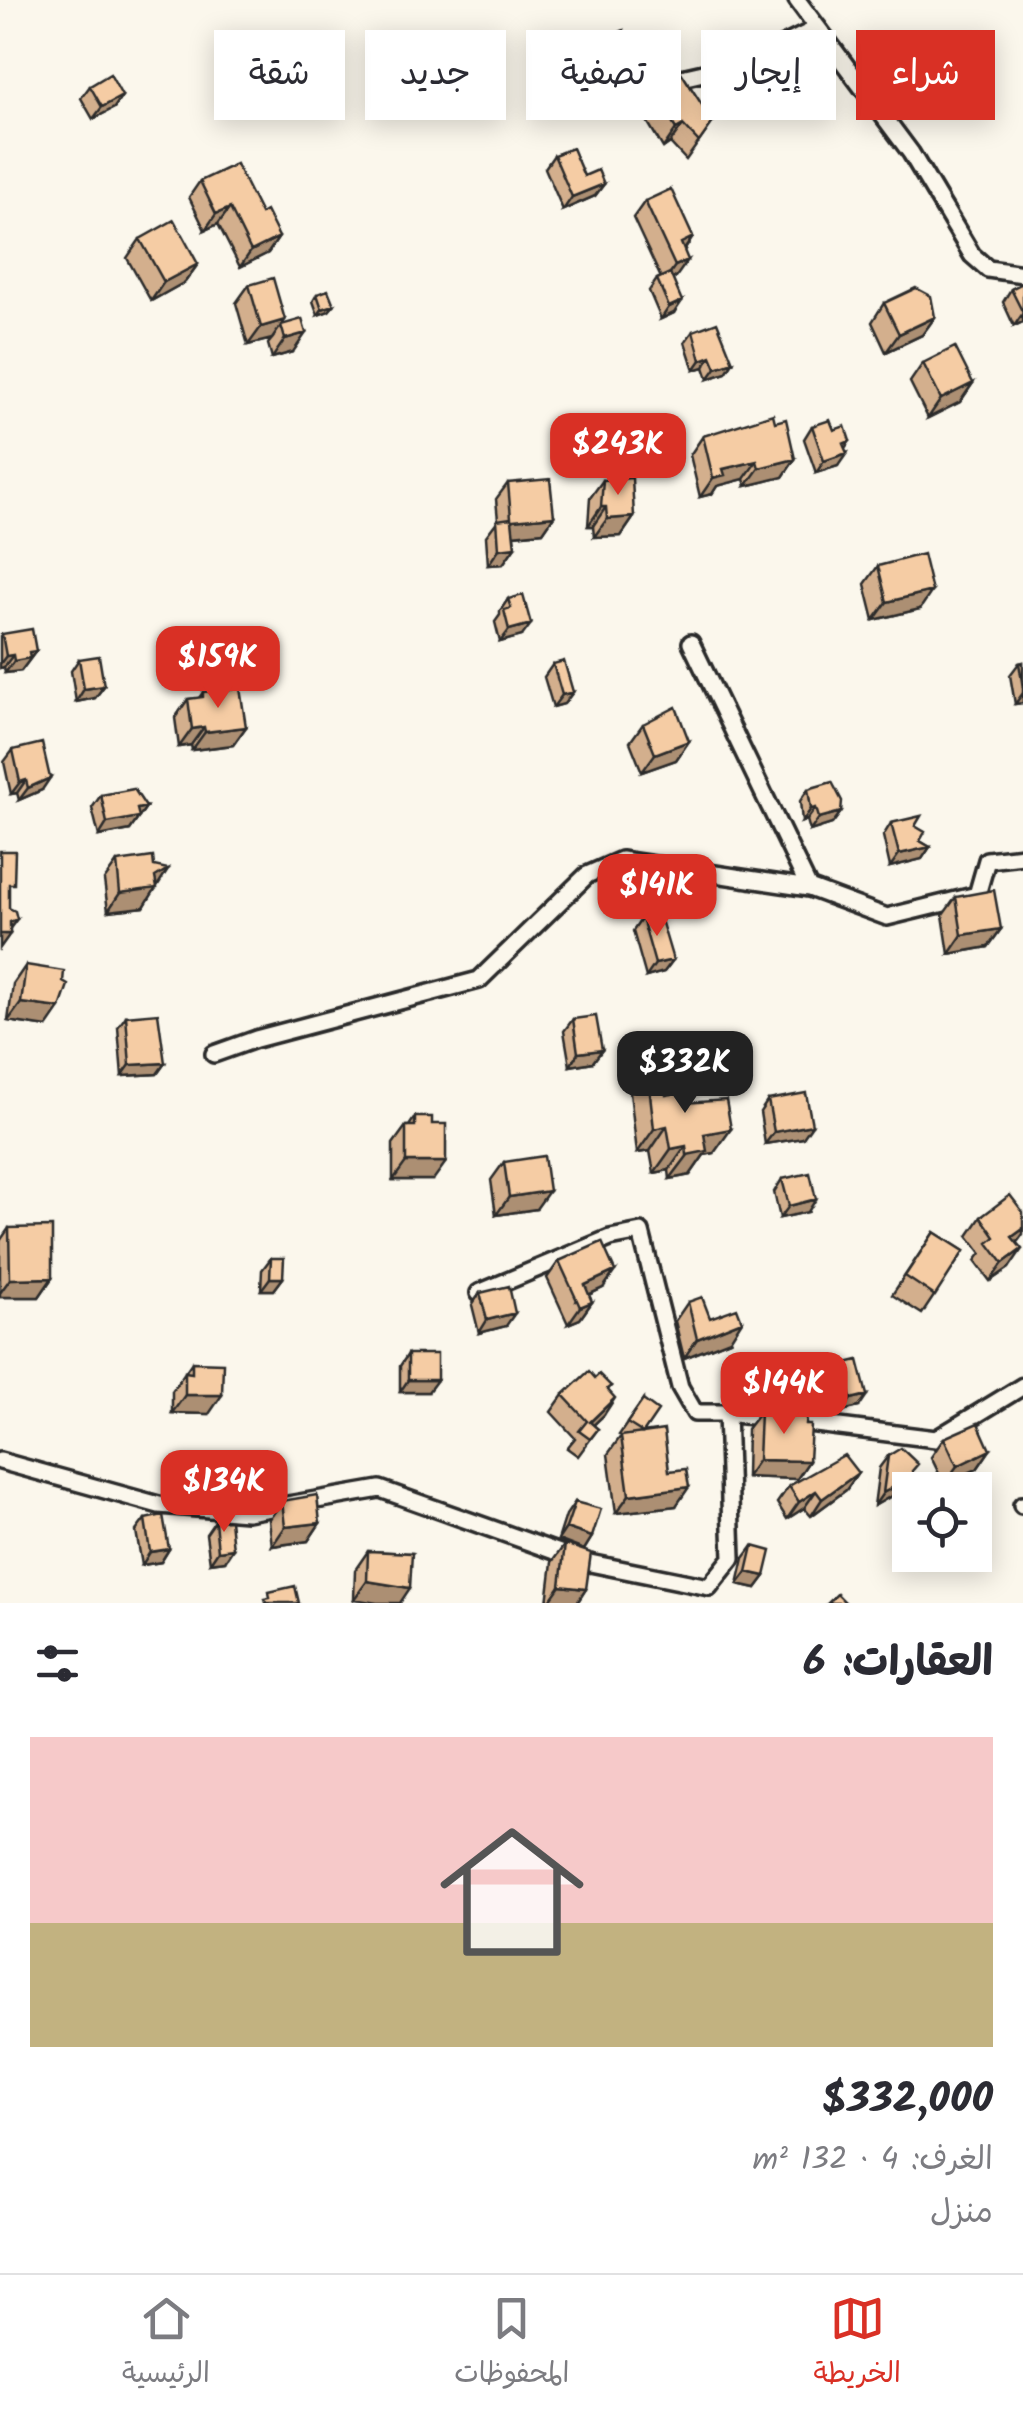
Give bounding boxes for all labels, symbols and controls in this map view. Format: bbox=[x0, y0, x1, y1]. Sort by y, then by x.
chip: شقة bbox=[214, 30, 345, 120]
chip: جديد bbox=[365, 30, 506, 120]
chip: تصفية bbox=[526, 30, 681, 120]
chip: إيجار bbox=[701, 30, 836, 120]
chip: شراء bbox=[856, 30, 995, 120]
pin: $243K bbox=[548, 413, 688, 498]
text: $243K bbox=[572, 420, 664, 471]
pin: $159K bbox=[148, 626, 288, 711]
text: $159K bbox=[178, 633, 258, 684]
pin: $141K bbox=[587, 854, 727, 939]
text: $141K bbox=[620, 861, 694, 912]
pin: $332K bbox=[615, 1031, 755, 1116]
text: $332K bbox=[639, 1038, 731, 1089]
pin: $144K bbox=[714, 1352, 854, 1437]
text: $144K bbox=[743, 1359, 825, 1410]
pin: $134K bbox=[154, 1450, 294, 1535]
text: $134K bbox=[183, 1457, 265, 1508]
map controls bbox=[892, 1472, 992, 1572]
button: locate bbox=[892, 1472, 992, 1572]
text: العقارات: 6 bbox=[803, 1630, 993, 1697]
icon: filters bbox=[30, 1636, 85, 1691]
icon: home bbox=[422, 1802, 602, 1982]
text: $332,000 bbox=[822, 2067, 993, 2134]
text: الغرف: 4 · 132 m² bbox=[753, 2135, 993, 2186]
text: منزل bbox=[930, 2188, 993, 2239]
tab: الرئيسية bbox=[122, 2291, 210, 2397]
tab: المحفوظات bbox=[454, 2291, 569, 2397]
tab: الخريطة bbox=[814, 2291, 901, 2397]

